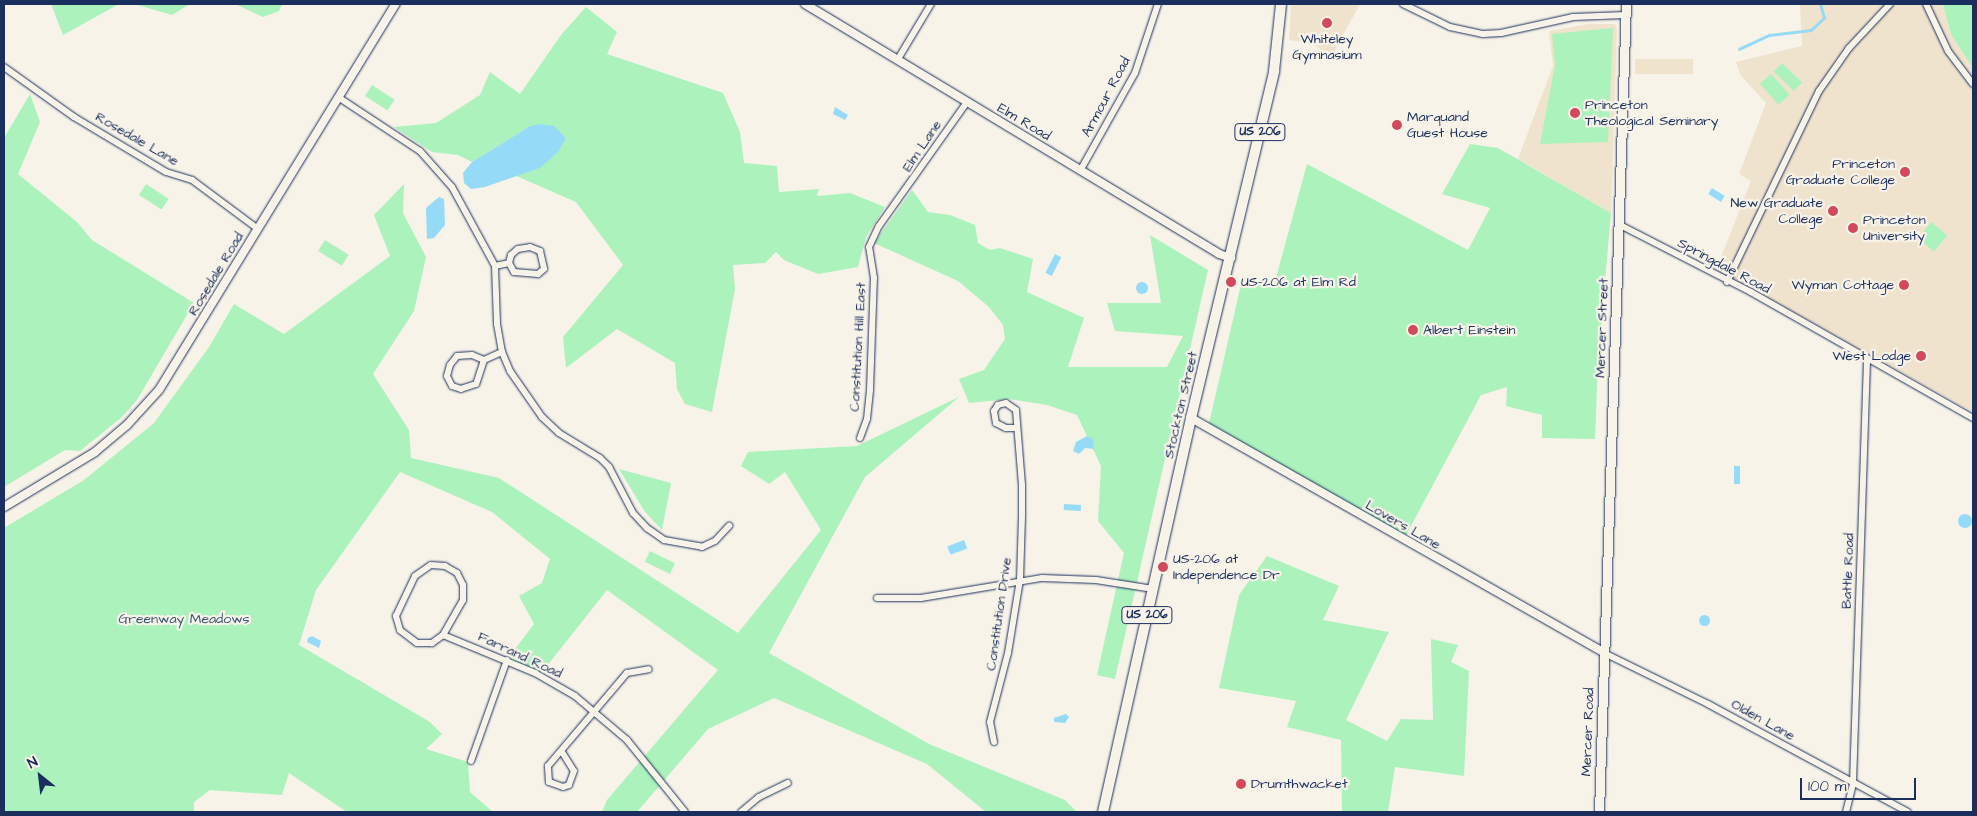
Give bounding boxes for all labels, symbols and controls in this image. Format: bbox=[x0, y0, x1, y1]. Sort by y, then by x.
marker: Whiteley Gymnasium bbox=[1321, 17, 1333, 29]
place label: Whiteley Gymnasium bbox=[1292, 31, 1362, 64]
street label: Armour Road bbox=[1078, 54, 1134, 140]
place label: Princeton Theological Seminary bbox=[1585, 97, 1718, 130]
street label: Elm Road bbox=[994, 100, 1054, 144]
marker: Princeton Theological Seminary bbox=[1569, 107, 1581, 119]
street label: Rosedale Lane bbox=[92, 108, 182, 170]
place label: Marquand Guest House bbox=[1407, 109, 1488, 142]
street label: Elm Lane bbox=[899, 117, 945, 175]
marker: Marquand Guest House bbox=[1391, 119, 1403, 131]
road number: US 206 bbox=[1234, 122, 1286, 142]
place label: Princeton Graduate College bbox=[1786, 156, 1895, 188]
marker: Princeton Graduate College bbox=[1899, 166, 1911, 178]
place label: New Graduate College bbox=[1731, 195, 1823, 228]
marker: New Graduate College bbox=[1827, 205, 1839, 217]
place label: Princeton University bbox=[1863, 212, 1926, 244]
marker: Princeton University bbox=[1847, 222, 1859, 234]
street label: Rosedale Road bbox=[185, 229, 247, 319]
street label: Springdale Road bbox=[1675, 234, 1773, 298]
place label: US-206 at Elm Rd bbox=[1241, 274, 1356, 290]
marker: US-206 at Elm Rd bbox=[1225, 276, 1237, 288]
place label: Wyman Cottage bbox=[1792, 277, 1894, 293]
street label: Mercer Street bbox=[1592, 278, 1612, 378]
marker: Wyman Cottage bbox=[1898, 279, 1910, 291]
street label: Constitution Hill East bbox=[846, 282, 870, 412]
place label: Albert Einstein bbox=[1423, 322, 1515, 338]
marker: Albert Einstein bbox=[1407, 324, 1419, 336]
place label: West Lodge bbox=[1832, 348, 1911, 364]
street label: Stockton Street bbox=[1161, 350, 1201, 460]
marker: West Lodge bbox=[1915, 350, 1927, 362]
street label: Lovers Lane bbox=[1362, 497, 1444, 553]
street label: Battle Road bbox=[1838, 533, 1858, 609]
place label: US-206 at Independence Dr bbox=[1173, 551, 1280, 584]
street label: Constitution Drive bbox=[983, 556, 1015, 672]
marker: US-206 at Independence Dr bbox=[1157, 561, 1169, 573]
road number: US 206 bbox=[1121, 606, 1173, 624]
park label: Greenway Meadows bbox=[119, 611, 249, 627]
street label: Farrand Road bbox=[475, 628, 565, 682]
street label: Mercer Road bbox=[1578, 687, 1598, 777]
street label: Olden Lane bbox=[1728, 696, 1798, 744]
north arrow bbox=[15, 751, 65, 801]
text: N bbox=[24, 752, 41, 774]
scale bar bbox=[1802, 768, 1918, 800]
place label: Drumthwacket bbox=[1251, 776, 1348, 792]
text: 100 m bbox=[1808, 776, 1847, 797]
marker: Drumthwacket bbox=[1235, 778, 1247, 790]

